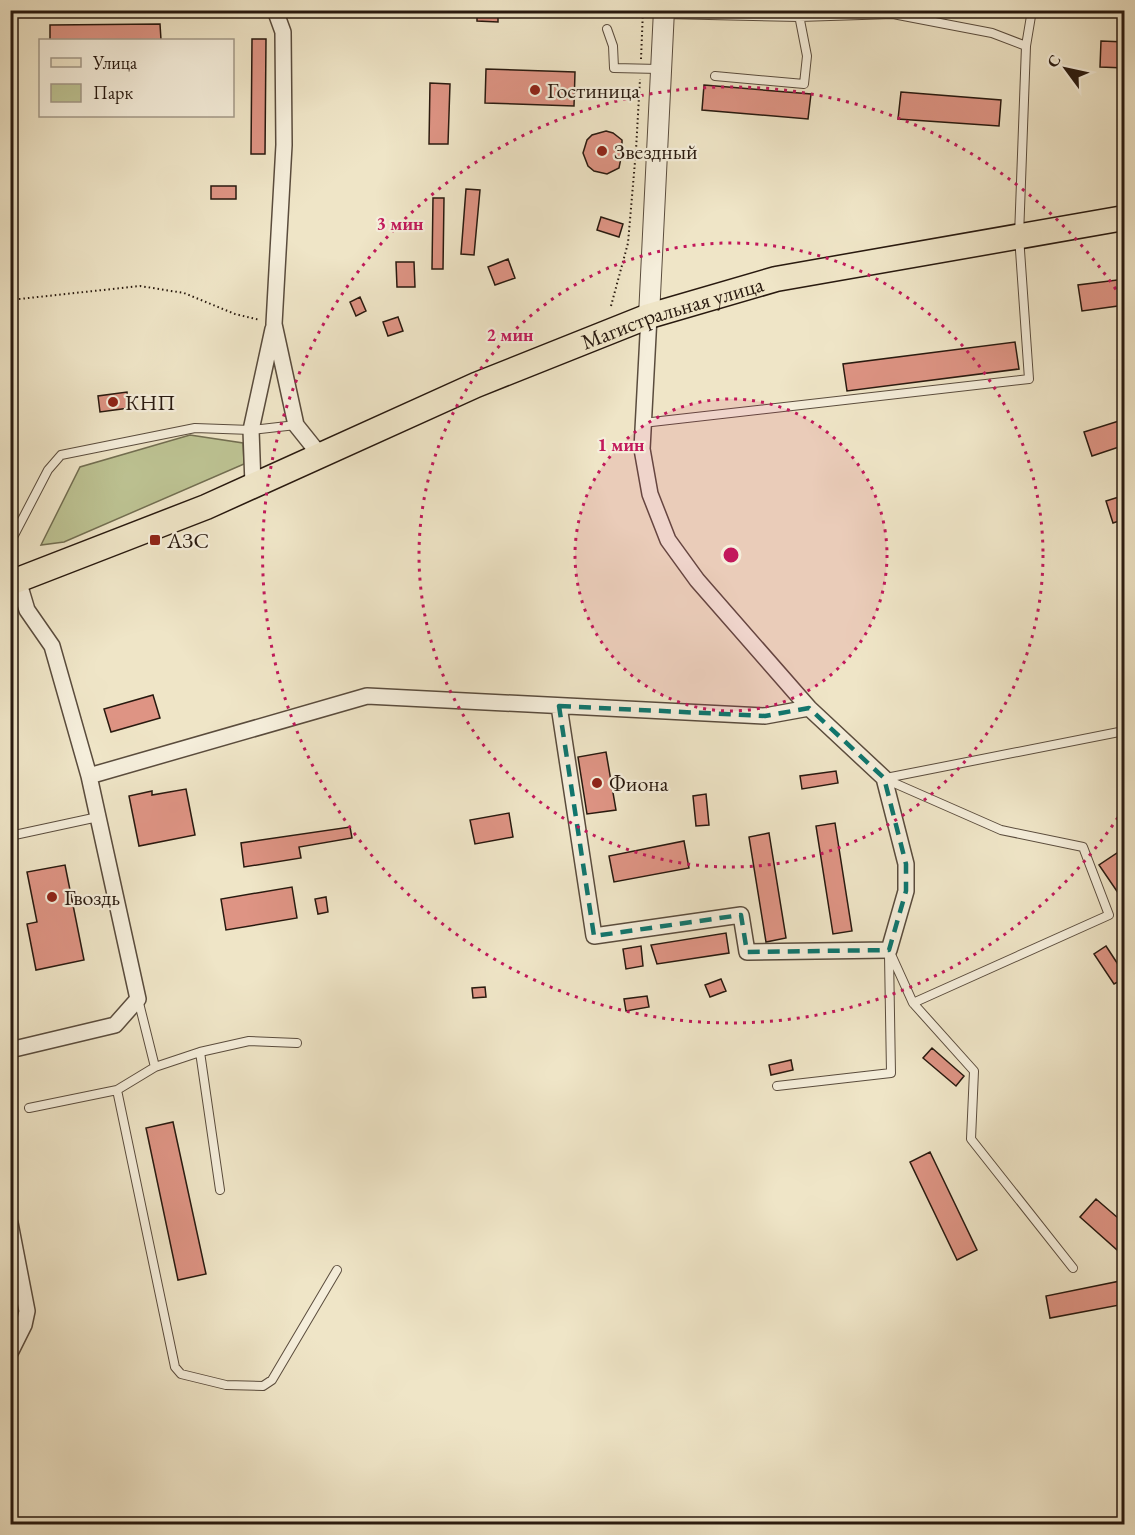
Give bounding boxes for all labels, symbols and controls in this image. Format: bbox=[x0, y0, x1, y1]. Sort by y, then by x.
legend bbox=[39, 39, 234, 117]
north arrow bbox=[1036, 39, 1096, 99]
text: Улица bbox=[92, 51, 138, 74]
text: С bbox=[1042, 51, 1066, 72]
place label: Гостиница bbox=[547, 76, 640, 105]
text: Парк bbox=[93, 81, 133, 104]
marker: Гостиница bbox=[528, 83, 542, 97]
place label: Звездный bbox=[614, 137, 698, 166]
marker: Звездный bbox=[595, 144, 609, 158]
text: 3 мин bbox=[377, 212, 424, 235]
street label: Магистральная улица bbox=[577, 269, 767, 356]
text: 2 мин bbox=[487, 323, 534, 346]
place label: КНП bbox=[125, 388, 176, 417]
marker: КНП bbox=[106, 395, 120, 409]
text: 1 мин bbox=[598, 433, 645, 456]
place label: АЗС bbox=[166, 526, 209, 555]
marker: АЗС bbox=[148, 533, 162, 547]
centre of rings bbox=[721, 545, 741, 565]
place label: Фиона bbox=[609, 769, 669, 798]
marker: Фиона bbox=[590, 776, 604, 790]
place label: Гвоздь bbox=[64, 883, 120, 912]
marker: Гвоздь bbox=[45, 890, 59, 904]

